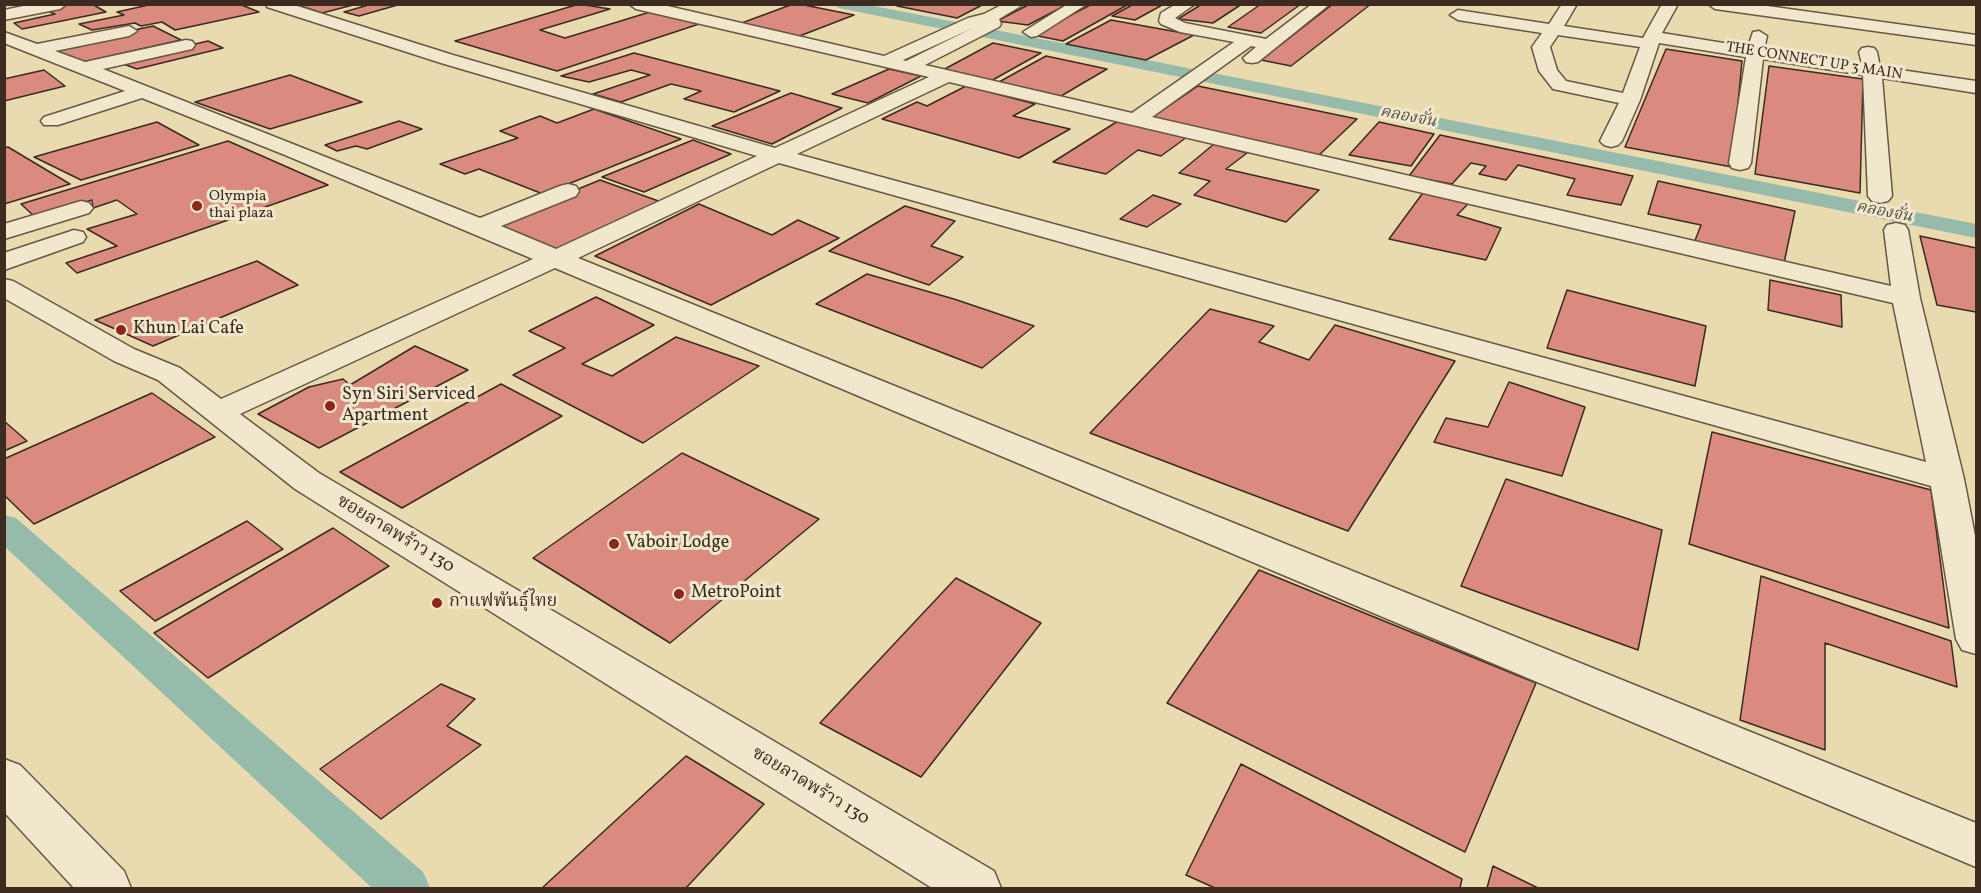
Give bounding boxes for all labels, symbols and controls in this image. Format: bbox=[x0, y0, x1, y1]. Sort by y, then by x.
street label: THE CONNECT UP 3 MAIN bbox=[1724, 39, 1904, 85]
water label: คลองจั่น bbox=[1378, 103, 1438, 133]
place label: Olympia thai plaza bbox=[209, 188, 274, 223]
water label: คลองจั่น bbox=[1854, 198, 1914, 228]
marker: Olympia thai plaza bbox=[190, 199, 204, 213]
place label: Khun Lai Cafe bbox=[133, 319, 244, 341]
marker: Khun Lai Cafe bbox=[114, 323, 128, 337]
place label: Syn Siri Serviced Apartment bbox=[342, 385, 476, 428]
marker: Syn Siri Serviced Apartment bbox=[323, 399, 337, 413]
street label: ซอยลาดพร้าว 130 bbox=[332, 491, 458, 579]
place label: Vaboir Lodge bbox=[626, 533, 729, 555]
marker: Vaboir Lodge bbox=[607, 537, 621, 551]
place label: MetroPoint bbox=[691, 583, 782, 605]
marker: MetroPoint bbox=[672, 587, 686, 601]
place label: กาแฟพันธุ์ไทย bbox=[449, 592, 557, 614]
marker: กาแฟพันธุ์ไทย bbox=[430, 596, 444, 610]
street label: ซอยลาดพร้าว 130 bbox=[747, 743, 873, 831]

